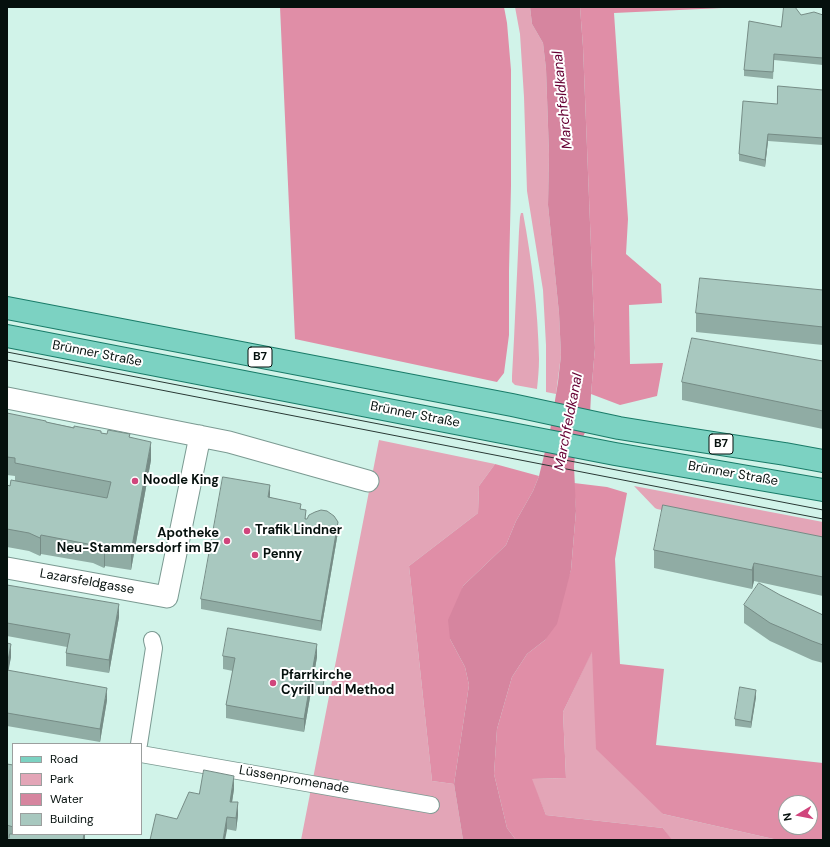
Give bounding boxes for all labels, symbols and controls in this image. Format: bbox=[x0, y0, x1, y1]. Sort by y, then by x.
water label: Marchfeldkanal bbox=[549, 50, 577, 150]
street label: Brünner Straße bbox=[51, 338, 143, 370]
road number: B7 bbox=[248, 347, 272, 367]
water label: Marchfeldkanal bbox=[551, 372, 587, 472]
street label: Brünner Straße bbox=[369, 399, 461, 431]
road number: B7 bbox=[709, 434, 733, 454]
street label: Brünner Straße bbox=[687, 458, 779, 490]
place label: Noodle King bbox=[143, 473, 219, 489]
marker: Noodle King bbox=[130, 476, 140, 486]
place label: Trafik Lindner bbox=[255, 523, 342, 539]
place label: Apotheke Neu-Stammersdorf im B7 bbox=[57, 526, 219, 557]
marker: Trafik Lindner bbox=[242, 526, 252, 536]
marker: Apotheke Neu-Stammersdorf im B7 bbox=[222, 536, 232, 546]
place label: Penny bbox=[263, 547, 302, 563]
marker: Penny bbox=[250, 550, 260, 560]
street label: Lazarsfeldgasse bbox=[39, 566, 135, 598]
place label: Pfarrkirche Cyrill und Method bbox=[281, 668, 394, 699]
marker: Pfarrkirche Cyrill und Method bbox=[268, 678, 278, 688]
legend bbox=[12, 743, 142, 835]
text: Road bbox=[50, 751, 78, 767]
street label: Lüssenpromenade bbox=[238, 763, 350, 797]
text: Park bbox=[50, 771, 74, 787]
text: Water bbox=[50, 791, 83, 807]
north arrow bbox=[778, 795, 818, 835]
text: Building bbox=[50, 811, 94, 827]
text: N bbox=[780, 812, 795, 822]

